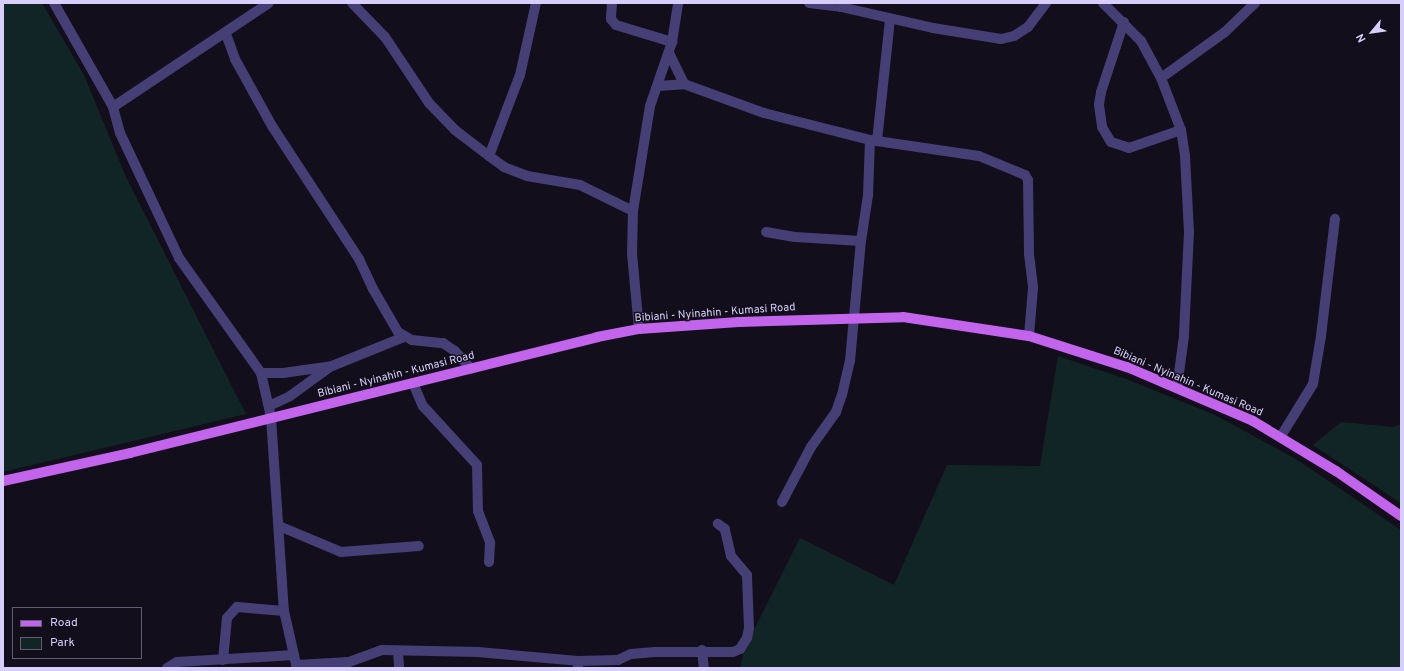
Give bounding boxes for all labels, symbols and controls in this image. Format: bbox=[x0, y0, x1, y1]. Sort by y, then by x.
north arrow bbox=[1352, 12, 1392, 52]
text: N bbox=[1353, 31, 1370, 45]
street label: Bibiani - Nyinahin - Kumasi Road bbox=[634, 301, 796, 325]
street label: Bibiani - Nyinahin - Kumasi Road bbox=[1111, 344, 1265, 420]
street label: Bibiani - Nyinahin - Kumasi Road bbox=[316, 349, 476, 401]
legend bbox=[12, 607, 142, 659]
text: Road bbox=[50, 615, 78, 631]
text: Park bbox=[50, 635, 75, 651]

